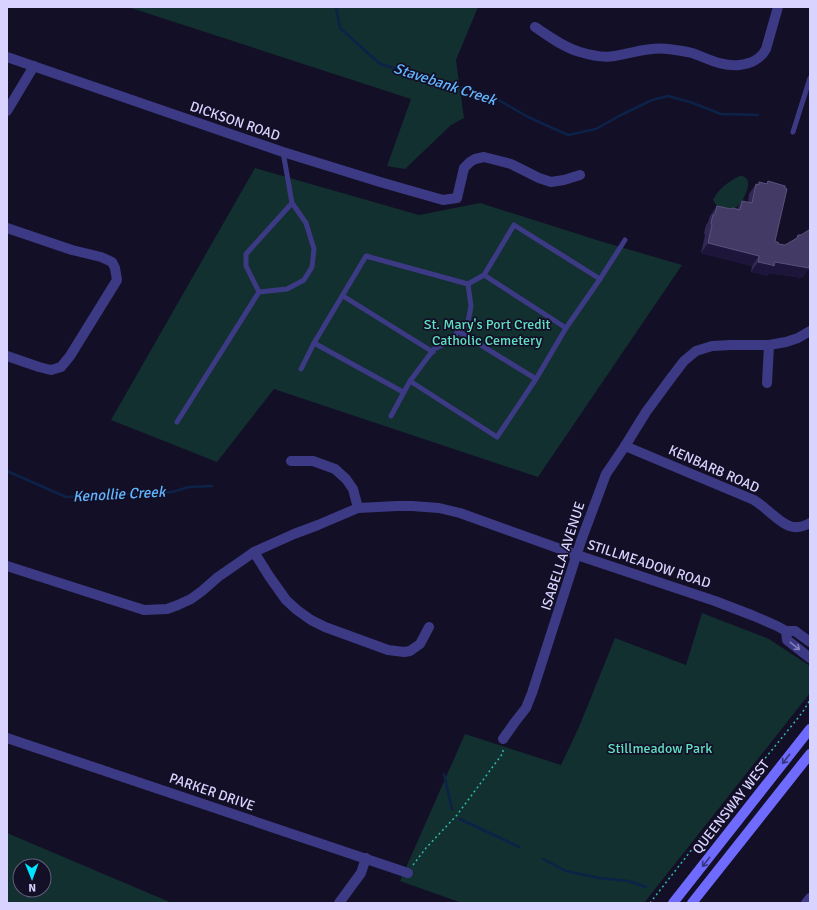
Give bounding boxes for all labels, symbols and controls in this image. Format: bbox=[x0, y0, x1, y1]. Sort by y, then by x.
water label: Stavebank Creek bbox=[392, 59, 500, 109]
street label: DICKSON ROAD bbox=[188, 98, 282, 144]
park label: St. Mary's Port Credit Catholic Cemetery bbox=[424, 316, 550, 349]
street label: KENBARB ROAD bbox=[666, 441, 762, 497]
water label: Kenollie Creek bbox=[72, 483, 167, 505]
street label: ISABELLA AVENUE bbox=[537, 499, 589, 613]
street label: STILLMEADOW ROAD bbox=[585, 536, 713, 592]
one-way arrow bbox=[789, 642, 800, 651]
park label: Stillmeadow Park bbox=[608, 740, 712, 757]
one-way arrow bbox=[782, 754, 790, 765]
street label: QUEENSWAY WEST bbox=[689, 756, 773, 858]
street label: PARKER DRIVE bbox=[167, 769, 257, 815]
one-way arrow bbox=[701, 856, 710, 867]
north arrow bbox=[12, 858, 52, 898]
text: N bbox=[28, 881, 36, 894]

